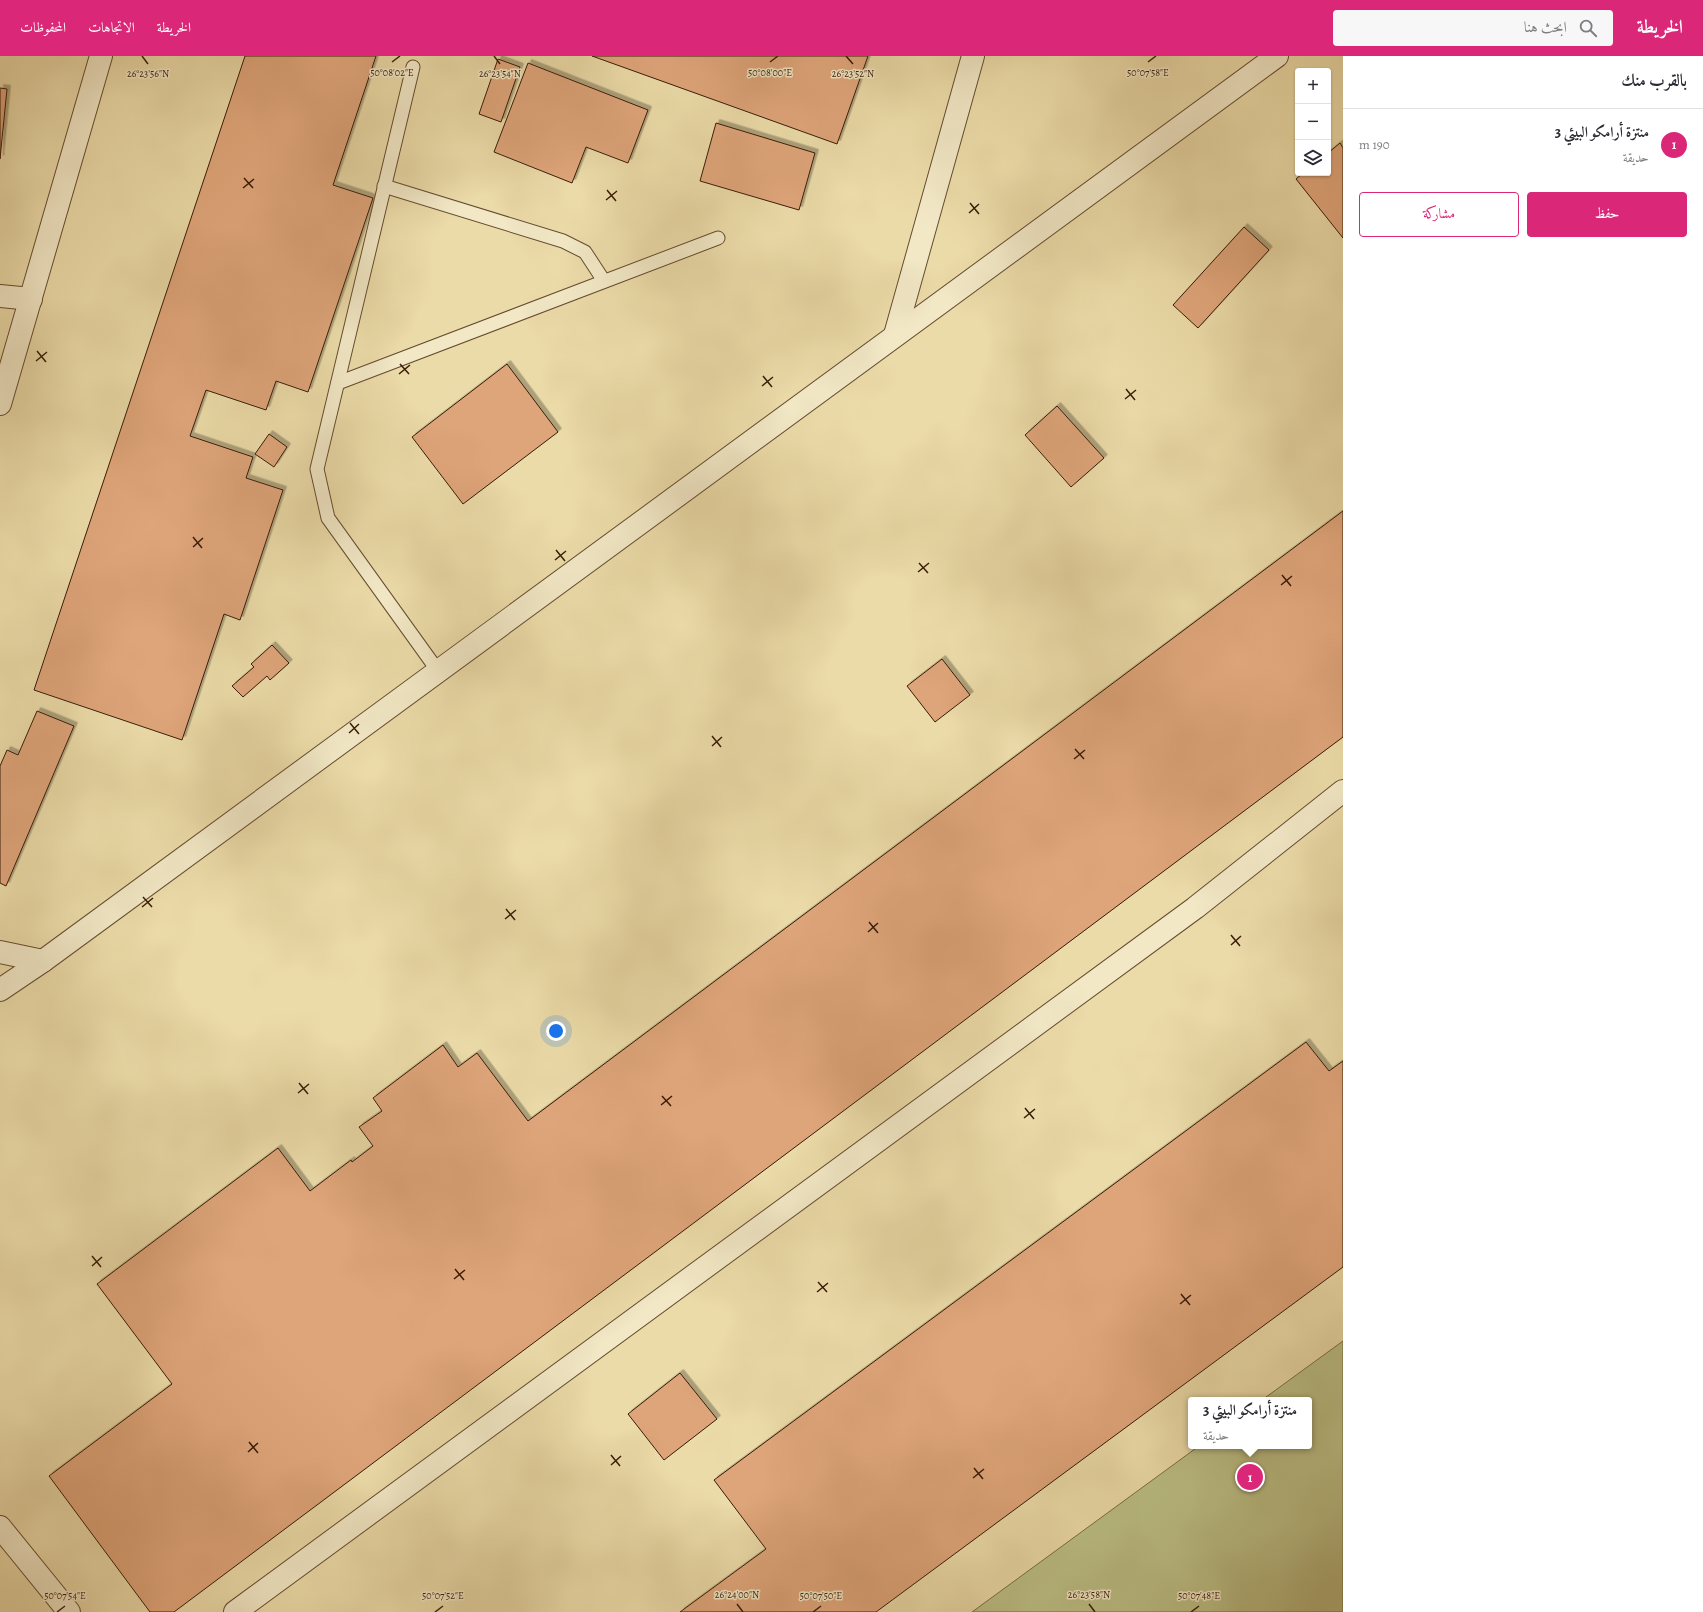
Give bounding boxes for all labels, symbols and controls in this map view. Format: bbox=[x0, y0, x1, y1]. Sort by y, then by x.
search box bbox=[1333, 10, 1613, 46]
text: الخريطة bbox=[1637, 14, 1683, 40]
text: ابحث هنا bbox=[1524, 17, 1567, 37]
icon: search bbox=[1577, 17, 1599, 39]
text: المحفوظات bbox=[20, 18, 66, 37]
text: الاتجاهات bbox=[88, 18, 135, 37]
text: الخريطة bbox=[157, 18, 191, 37]
text: 50°08'02"E bbox=[370, 66, 414, 79]
text: 50°08'00"E bbox=[748, 66, 792, 79]
text: 50°07'58"E bbox=[1127, 66, 1169, 79]
text: 26°23'56"N bbox=[127, 67, 169, 80]
text: 26°23'54"N bbox=[479, 67, 521, 80]
text: 26°23'52"N bbox=[832, 67, 874, 80]
map controls bbox=[1295, 68, 1331, 176]
button: + bbox=[1295, 68, 1331, 104]
text: بالقرب منك bbox=[1621, 69, 1687, 92]
button: − bbox=[1295, 104, 1331, 140]
text: منتزة أرامكو البيئي 3 bbox=[1555, 122, 1649, 142]
text: 190 m bbox=[1359, 136, 1390, 153]
text: 1 bbox=[1672, 136, 1676, 153]
button: layers bbox=[1295, 140, 1331, 176]
text: حديقة bbox=[1623, 149, 1649, 166]
button: مشاركة bbox=[1359, 192, 1519, 237]
button: حفظ bbox=[1527, 192, 1687, 237]
your location bbox=[546, 1021, 566, 1041]
popup bbox=[1188, 1397, 1312, 1449]
text: منتزة أرامكو البيئي 3 bbox=[1203, 1400, 1297, 1420]
text: حديقة bbox=[1203, 1427, 1229, 1444]
pin: 1 bbox=[1237, 1462, 1263, 1492]
text: 26°24'00"N bbox=[715, 1588, 759, 1601]
text: 26°23'58"N bbox=[1068, 1588, 1110, 1601]
text: 50°07'54"E bbox=[44, 1589, 86, 1602]
text: 50°07'52"E bbox=[422, 1589, 464, 1602]
text: 50°07'50"E bbox=[800, 1589, 842, 1602]
text: 50°07'48"E bbox=[1178, 1589, 1220, 1602]

